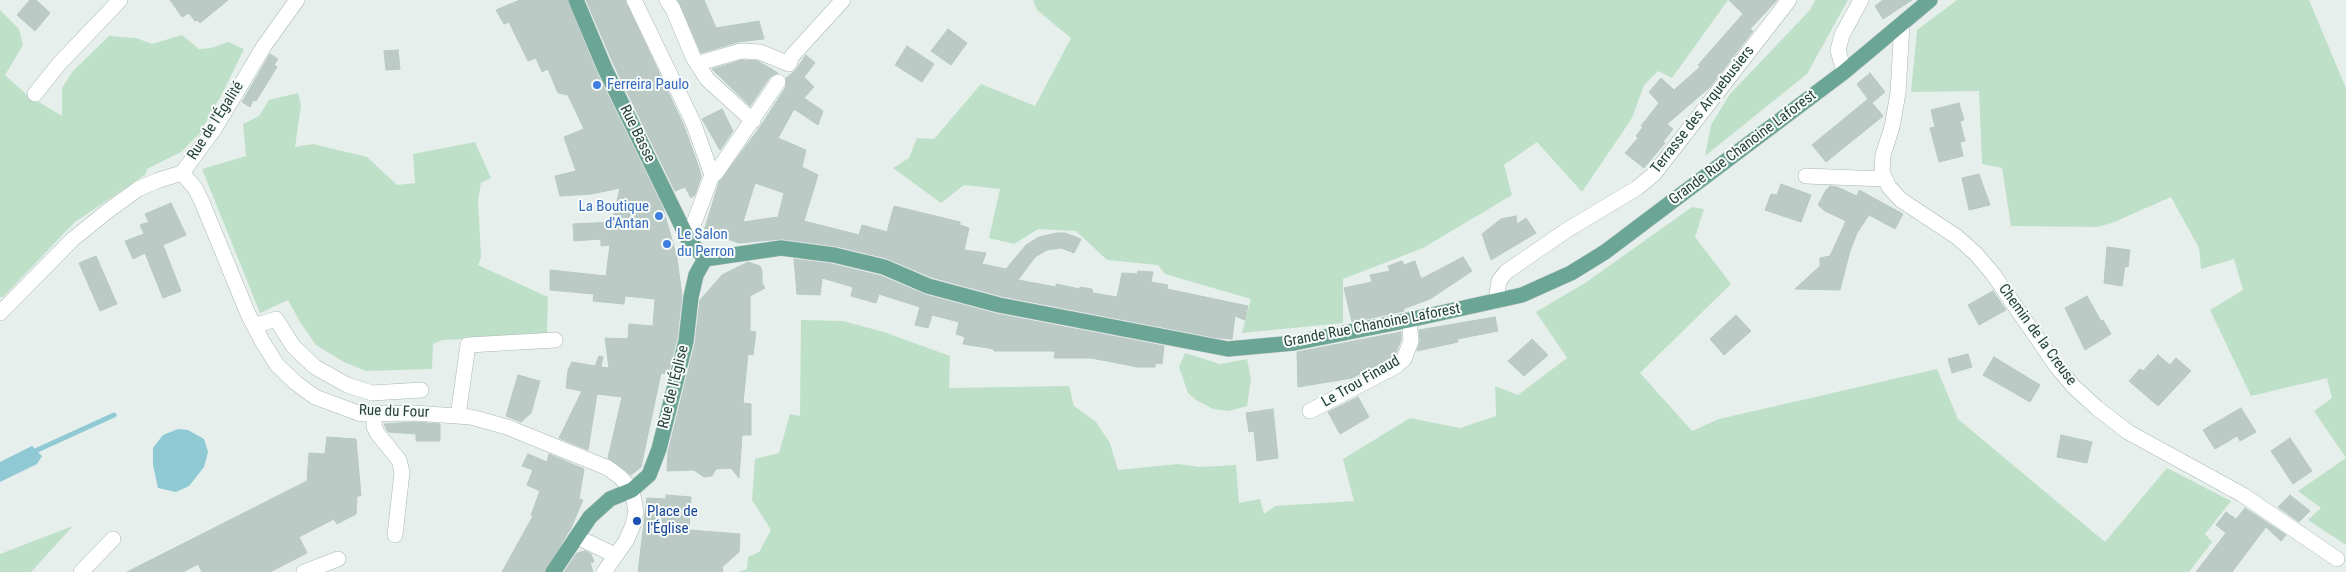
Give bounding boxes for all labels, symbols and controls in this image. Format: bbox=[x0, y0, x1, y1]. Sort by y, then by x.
street label: Terrasse des Arquebusiers bbox=[1647, 42, 1759, 178]
place label: Ferreira Paulo bbox=[607, 76, 689, 94]
street label: Rue de l'Égalité bbox=[184, 78, 248, 164]
marker: Ferreira Paulo bbox=[591, 79, 603, 91]
street label: Grande Rue Chanoine Laforest bbox=[1666, 87, 1820, 209]
street label: Rue Basse bbox=[615, 102, 659, 166]
place label: La Boutique d'Antan bbox=[579, 198, 649, 233]
marker: La Boutique d'Antan bbox=[653, 210, 665, 222]
place label: Le Salon du Perron bbox=[677, 226, 734, 261]
marker: Le Salon du Perron bbox=[661, 238, 673, 250]
street label: Chemin de la Creuse bbox=[1994, 281, 2080, 389]
street label: Grande Rue Chanoine Laforest bbox=[1282, 300, 1462, 352]
street label: Rue de l'Église bbox=[655, 344, 693, 430]
street label: Le Trou Finaud bbox=[1319, 352, 1403, 412]
street label: Rue du Four bbox=[359, 402, 429, 422]
place label: Place de l'Église bbox=[647, 503, 698, 538]
marker: Place de l'Église bbox=[631, 515, 643, 527]

